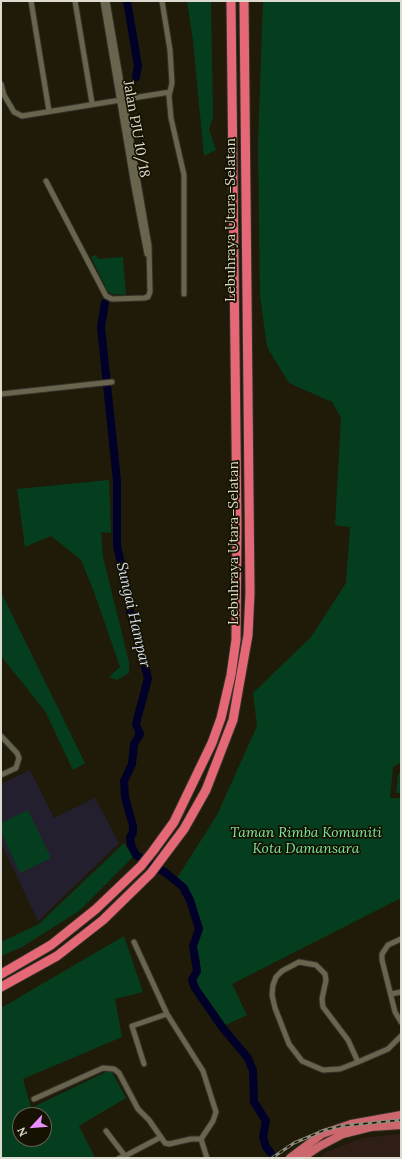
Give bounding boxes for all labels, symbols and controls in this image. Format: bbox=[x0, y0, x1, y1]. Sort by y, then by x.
street label: Jalan PJU 10/18 bbox=[119, 79, 153, 179]
street label: Lebuhraya Utara–Selatan bbox=[223, 138, 239, 302]
street label: Lebuhraya Utara–Selatan bbox=[226, 461, 242, 625]
water label: Sungai Hampar bbox=[112, 560, 154, 670]
park label: Taman Rimba Komuniti Kota Damansara bbox=[230, 825, 382, 858]
north arrow bbox=[12, 1107, 52, 1147]
text: N bbox=[14, 1125, 30, 1139]

